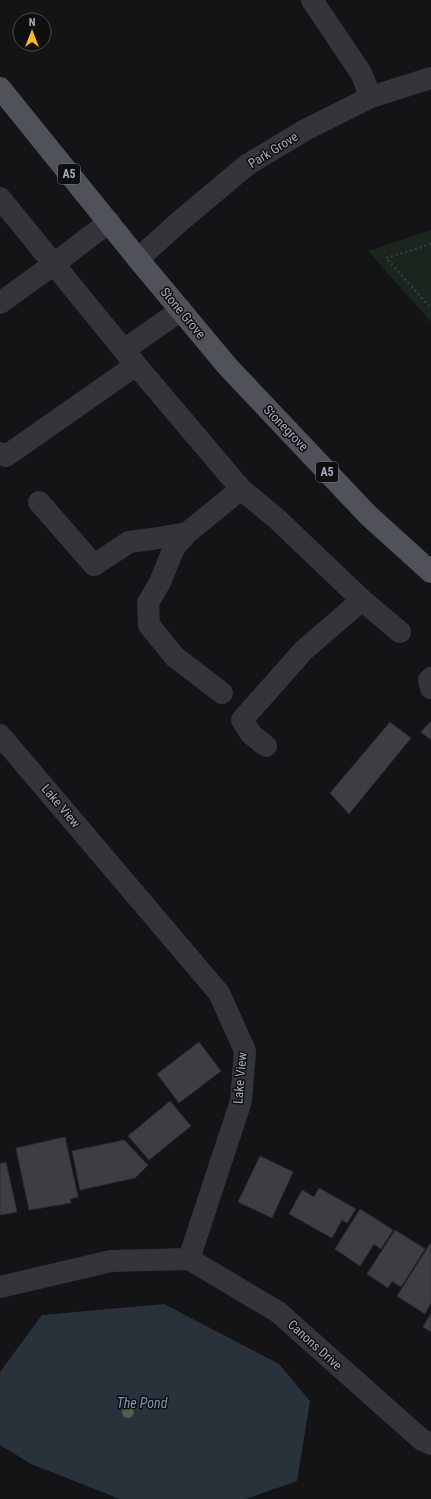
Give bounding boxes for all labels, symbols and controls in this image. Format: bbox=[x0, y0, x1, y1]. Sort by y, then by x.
north arrow bbox=[12, 12, 52, 52]
text: N bbox=[29, 16, 36, 29]
street label: Park Grove bbox=[245, 129, 301, 171]
road number: A5 bbox=[58, 164, 80, 184]
street label: Stone Grove bbox=[157, 284, 209, 342]
street label: Stonegrove bbox=[261, 402, 311, 454]
road number: A5 bbox=[316, 462, 338, 482]
street label: Lake View bbox=[39, 781, 84, 831]
street label: Lake View bbox=[230, 1051, 250, 1105]
street label: Canons Drive bbox=[285, 1317, 345, 1373]
water label: The Pond bbox=[117, 1395, 168, 1411]

